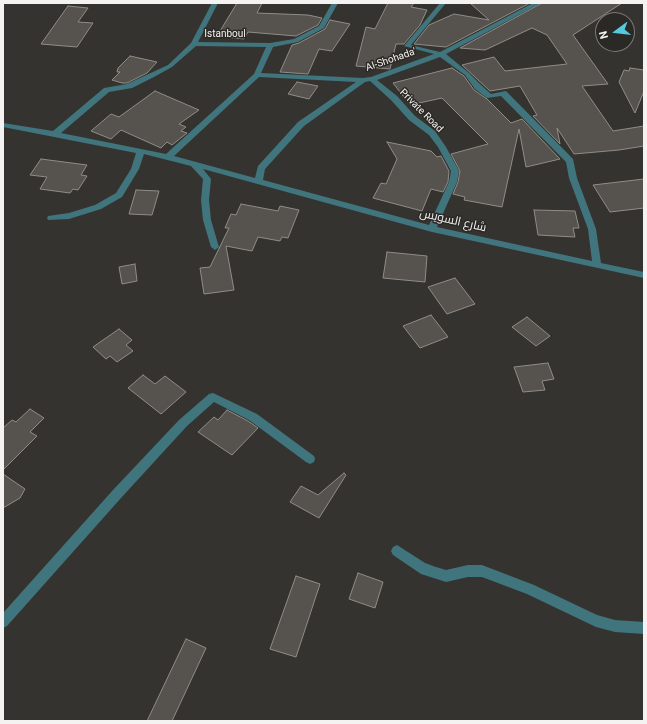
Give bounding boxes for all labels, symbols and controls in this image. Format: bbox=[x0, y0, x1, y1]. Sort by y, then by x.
north arrow bbox=[595, 12, 635, 52]
street label: Istanboul bbox=[204, 28, 246, 40]
text: N bbox=[597, 30, 611, 40]
street label: Al-Shohada' bbox=[364, 46, 418, 74]
street label: Private Road bbox=[397, 87, 445, 135]
street label: شارع السويس bbox=[418, 206, 488, 236]

